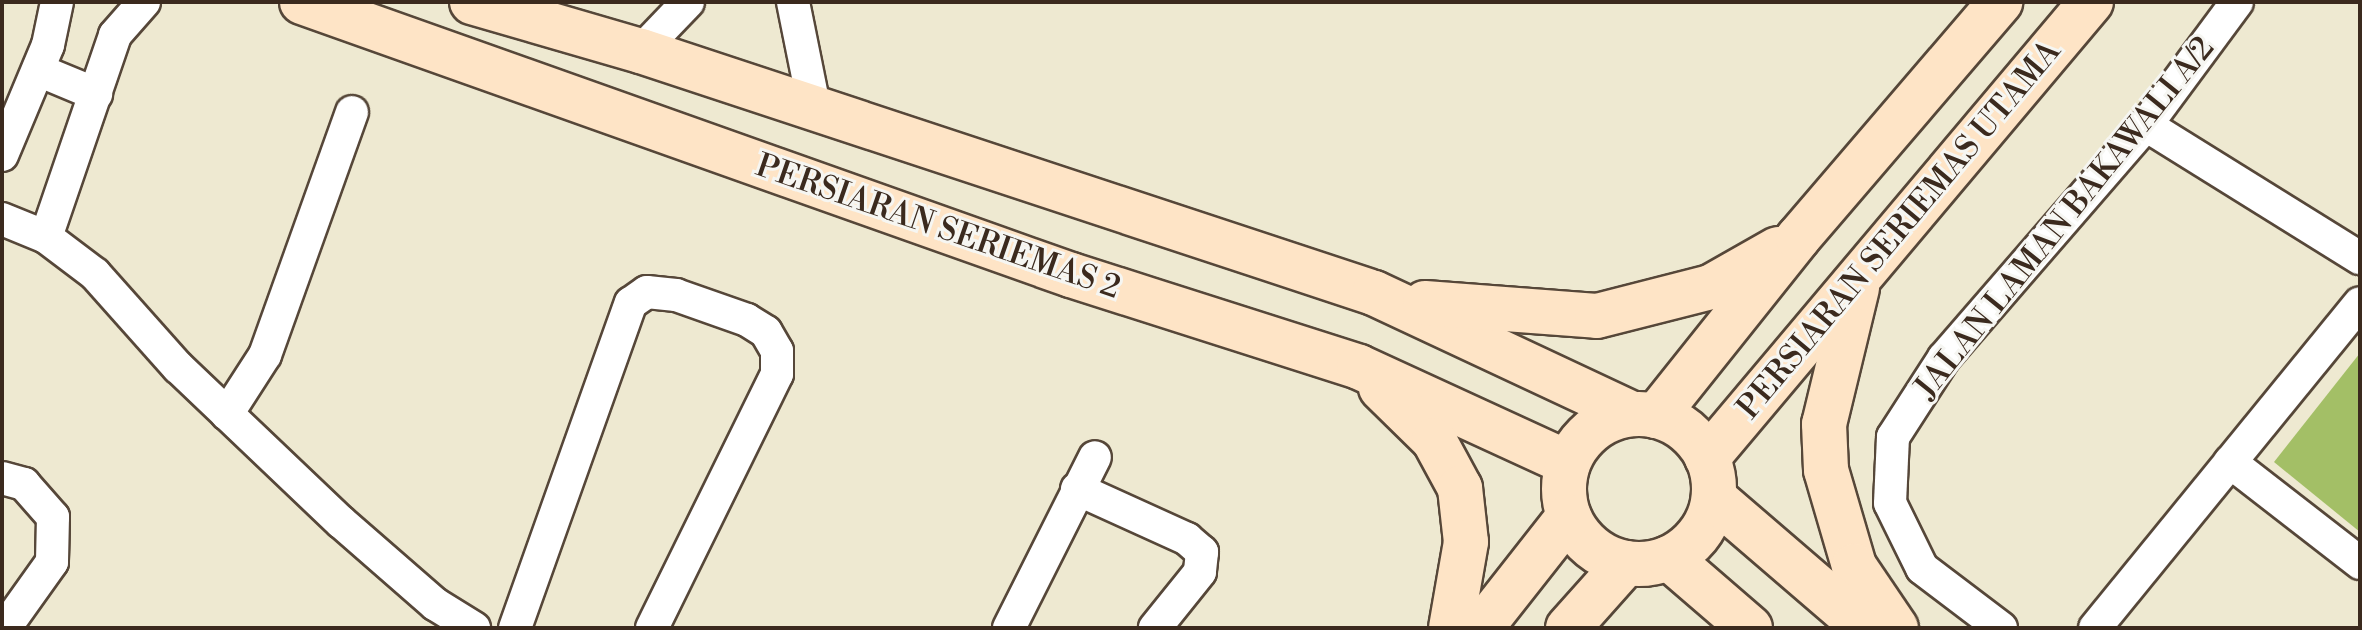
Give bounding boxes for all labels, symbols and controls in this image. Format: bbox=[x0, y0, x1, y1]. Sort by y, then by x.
street label: JALAN LAMAN BAKAWALI A/2 bbox=[1907, 30, 2223, 406]
street label: PERSIARAN SERIEMAS UTAMA bbox=[1729, 33, 2069, 427]
street label: PERSIARAN SERIEMAS 2 bbox=[751, 147, 1125, 307]

